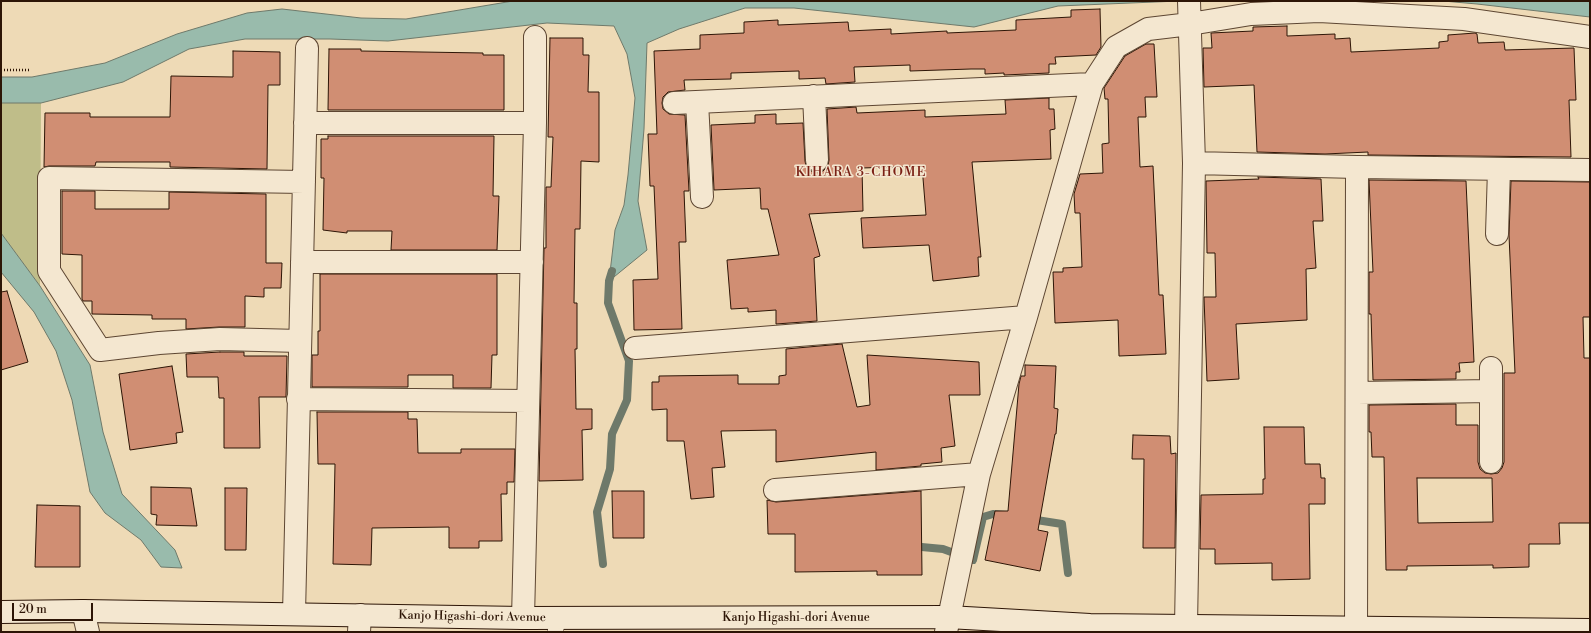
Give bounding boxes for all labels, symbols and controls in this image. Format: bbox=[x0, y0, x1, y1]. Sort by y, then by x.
district label: KIHARA 3-CHOME bbox=[796, 165, 926, 181]
scale bar bbox=[14, 595, 95, 621]
text: 20 m bbox=[19, 602, 47, 617]
street label: Kanjo Higashi-dori Avenue bbox=[398, 609, 546, 625]
street label: Kanjo Higashi-dori Avenue bbox=[722, 611, 870, 625]

